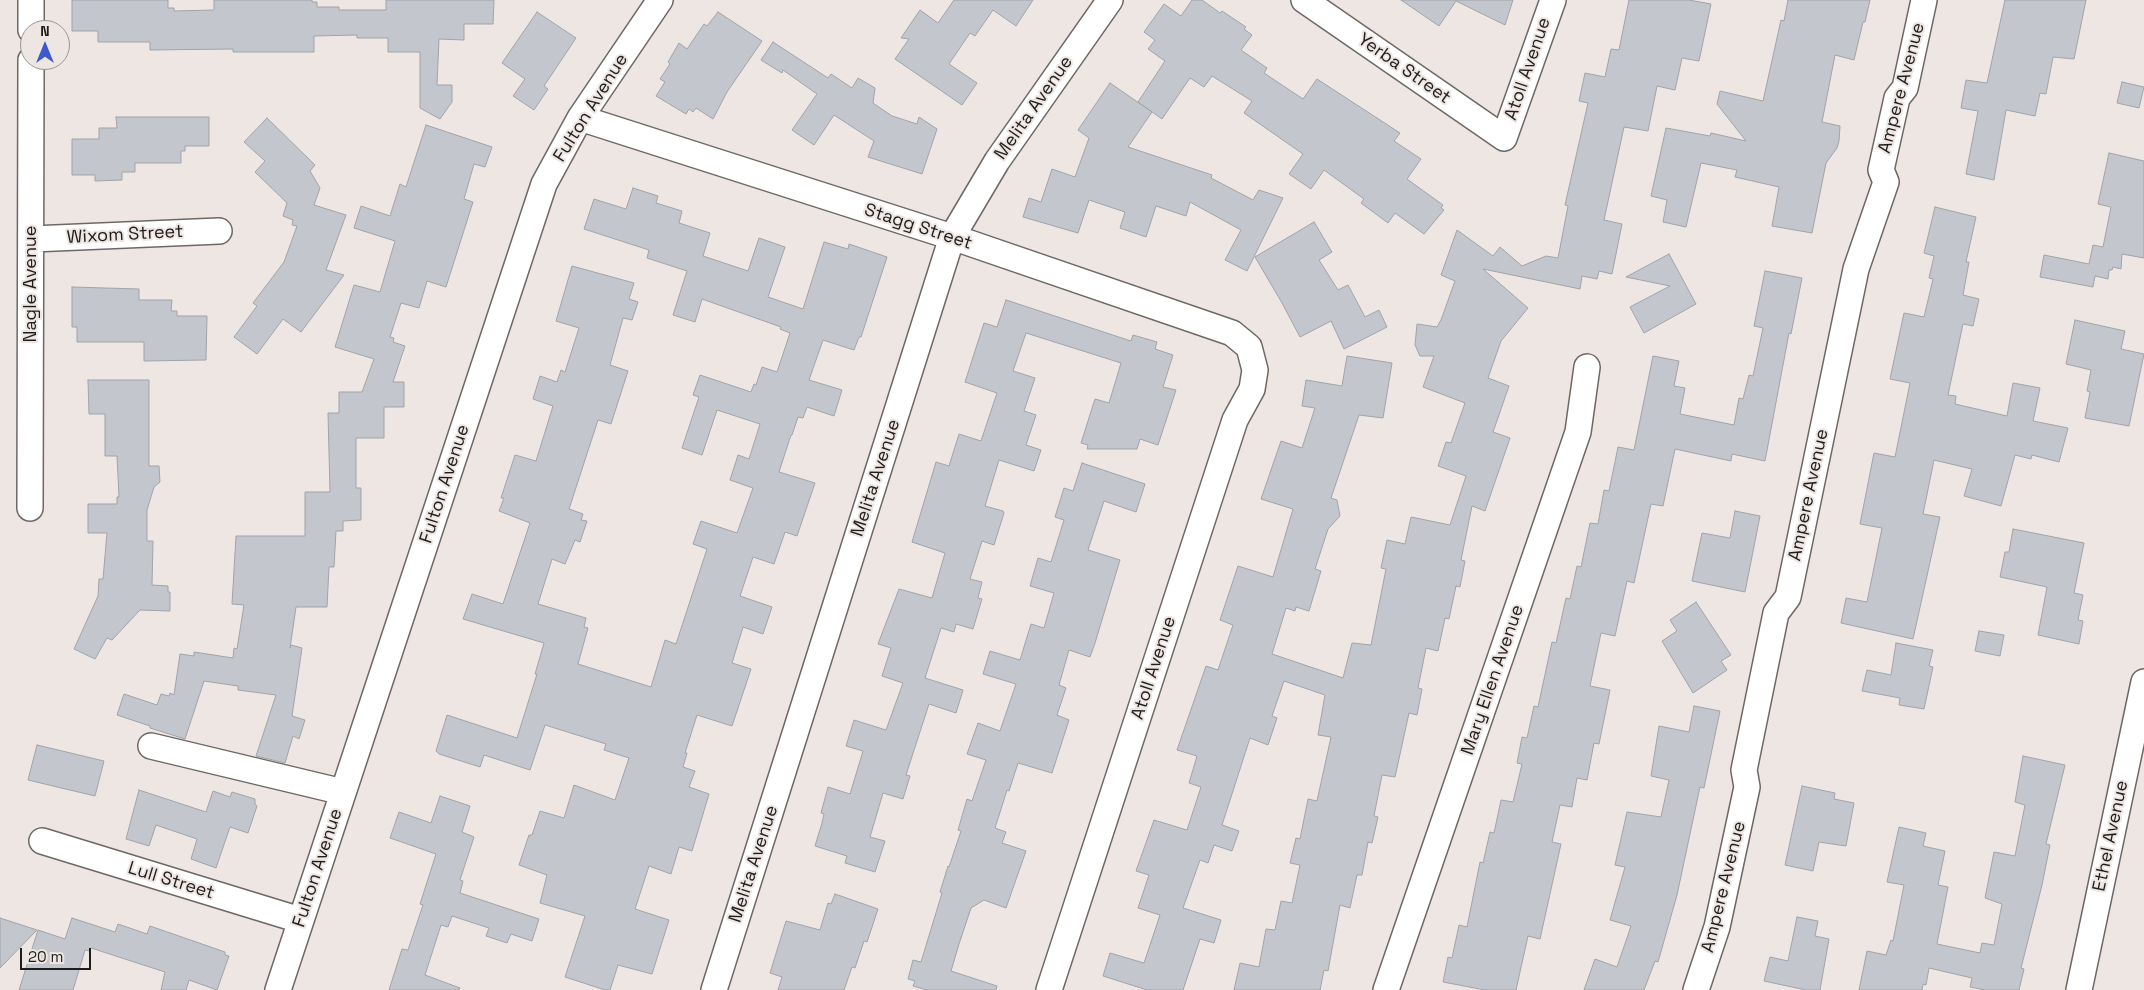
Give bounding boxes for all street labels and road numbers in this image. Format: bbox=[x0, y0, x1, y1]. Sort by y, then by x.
street label: Atoll Avenue bbox=[1500, 15, 1556, 123]
street label: Ampere Avenue bbox=[1874, 20, 1930, 156]
street label: Yerba Street bbox=[1353, 29, 1455, 109]
street label: Fulton Avenue bbox=[549, 50, 633, 166]
street label: Melita Avenue bbox=[990, 52, 1078, 164]
street label: Stagg Street bbox=[861, 199, 975, 255]
street label: Wixom Street bbox=[66, 221, 184, 249]
street label: Nagle Avenue bbox=[20, 226, 42, 342]
street label: Melita Avenue bbox=[847, 417, 905, 539]
street label: Fulton Avenue bbox=[416, 422, 474, 546]
street label: Ampere Avenue bbox=[1784, 427, 1834, 563]
street label: Mary Ellen Avenue bbox=[1457, 602, 1529, 758]
street label: Atoll Avenue bbox=[1127, 614, 1181, 722]
street label: Ethel Avenue bbox=[2089, 779, 2133, 893]
street label: Melita Avenue bbox=[725, 803, 783, 925]
street label: Fulton Avenue bbox=[289, 806, 347, 930]
street label: Ampere Avenue bbox=[1697, 819, 1751, 955]
street label: Lull Street bbox=[125, 858, 217, 904]

